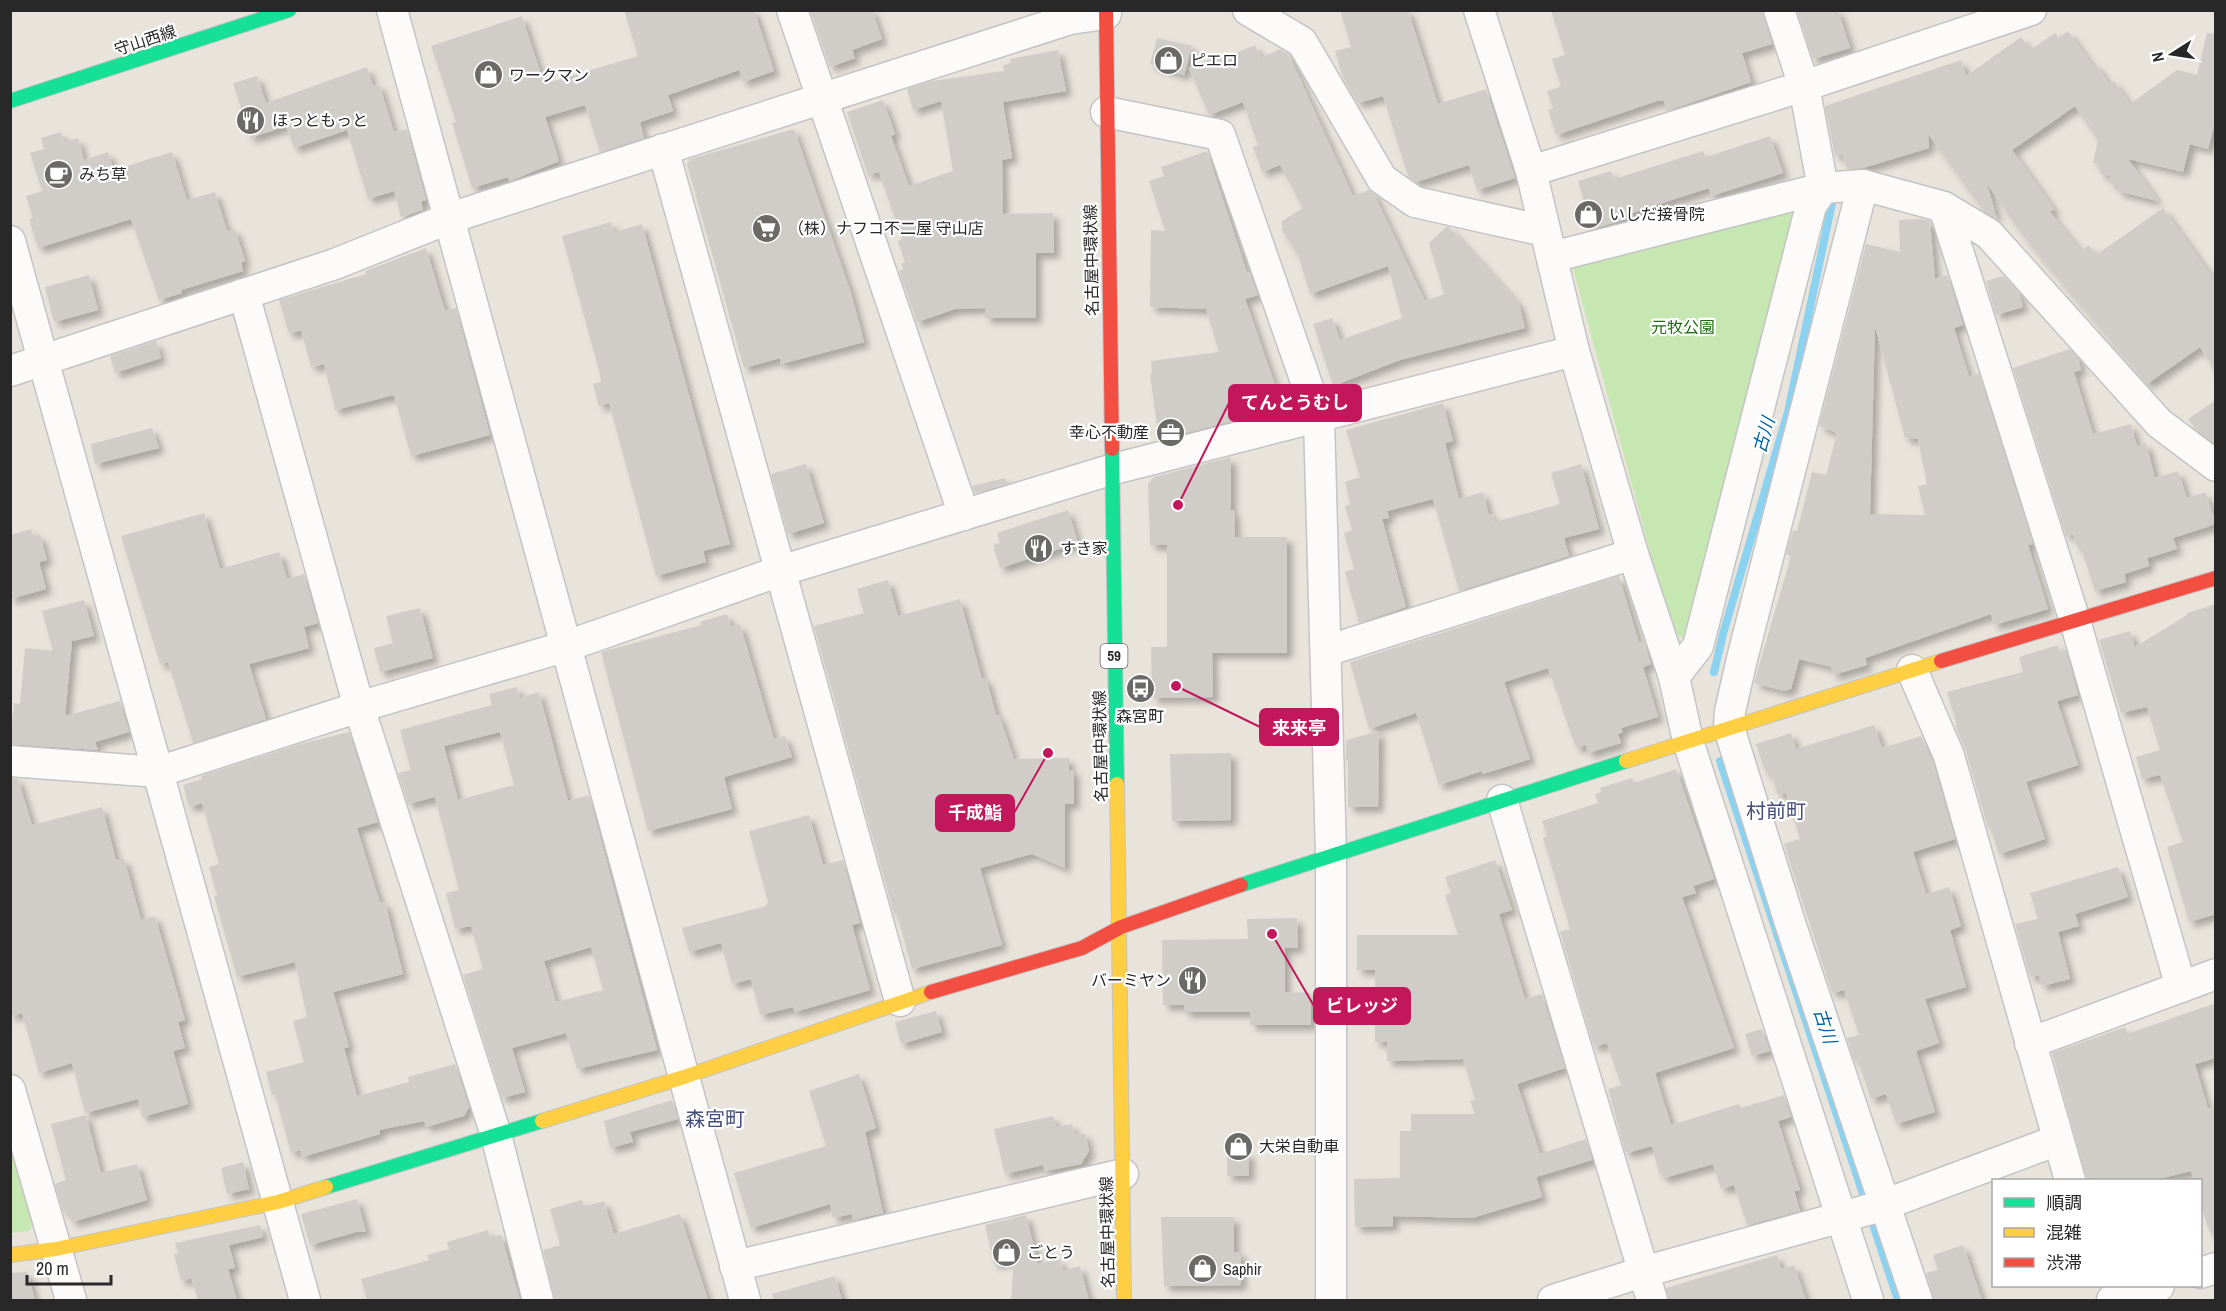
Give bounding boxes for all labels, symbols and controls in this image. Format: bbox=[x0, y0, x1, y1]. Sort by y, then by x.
street label: 守山西線 bbox=[111, 20, 179, 60]
north arrow bbox=[2142, 24, 2202, 84]
shop icon: ピエロ bbox=[1153, 44, 1185, 76]
place label: ピエロ bbox=[1190, 49, 1238, 71]
text: N bbox=[2146, 50, 2169, 64]
shop icon: ワークマン bbox=[472, 59, 504, 91]
place label: ワークマン bbox=[509, 64, 589, 86]
restaurant icon: ほっともっと bbox=[235, 104, 267, 136]
place label: ほっともっと bbox=[272, 109, 368, 131]
cafe icon: みち草 bbox=[42, 158, 74, 190]
place label: みち草 bbox=[79, 163, 127, 185]
shop icon: いしだ接骨院 bbox=[1572, 198, 1604, 230]
place label: いしだ接骨院 bbox=[1609, 203, 1705, 225]
street label: 名古屋中環状線 bbox=[1079, 204, 1103, 316]
supermarket icon: （株）ナフコ不二屋 守山店 bbox=[751, 212, 783, 244]
place label: （株）ナフコ不二屋 守山店 bbox=[788, 217, 984, 239]
park label: 元牧公園 bbox=[1651, 316, 1715, 338]
callout: てんとうむし bbox=[1229, 385, 1361, 421]
text: てんとうむし bbox=[1241, 390, 1349, 415]
water label: 古川 bbox=[1747, 412, 1781, 456]
office icon: 幸心不動産 bbox=[1154, 416, 1186, 448]
place label: 幸心不動産 bbox=[1069, 421, 1149, 443]
restaurant icon: すき家 bbox=[1023, 532, 1055, 564]
place label: すき家 bbox=[1060, 537, 1108, 559]
road number: 59 bbox=[1100, 644, 1128, 668]
bus stop icon: 森宮町 bbox=[1124, 672, 1156, 704]
street label: 名古屋中環状線 bbox=[1088, 690, 1112, 802]
place label: 森宮町 bbox=[1116, 705, 1164, 727]
callout: 来来亭 bbox=[1260, 709, 1338, 745]
text: 来来亭 bbox=[1272, 715, 1326, 740]
callout: 千成鮨 bbox=[936, 795, 1014, 831]
district label: 村前町 bbox=[1746, 797, 1806, 824]
text: 千成鮨 bbox=[948, 800, 1002, 825]
restaurant icon: バーミヤン bbox=[1176, 964, 1208, 996]
place label: バーミヤン bbox=[1091, 969, 1171, 991]
callout: ビレッジ bbox=[1314, 988, 1410, 1024]
text: ビレッジ bbox=[1326, 993, 1398, 1018]
water label: 古川 bbox=[1808, 1005, 1844, 1049]
district label: 森宮町 bbox=[685, 1105, 745, 1132]
shop icon: 大栄自動車 bbox=[1222, 1130, 1254, 1162]
place label: 大栄自動車 bbox=[1259, 1135, 1339, 1157]
street label: 名古屋中環状線 bbox=[1095, 1176, 1119, 1288]
legend bbox=[1992, 1179, 2202, 1287]
text: 順調 bbox=[2046, 1190, 2082, 1215]
text: 混雑 bbox=[2046, 1220, 2082, 1245]
shop icon: ごとう bbox=[990, 1236, 1022, 1268]
place label: ごとう bbox=[1027, 1241, 1075, 1263]
scale bar bbox=[27, 1248, 111, 1286]
text: 渋滞 bbox=[2046, 1250, 2082, 1275]
shop icon: Saphir bbox=[1186, 1253, 1218, 1285]
text: 20 m bbox=[36, 1256, 69, 1281]
place label: Saphir bbox=[1223, 1258, 1262, 1280]

